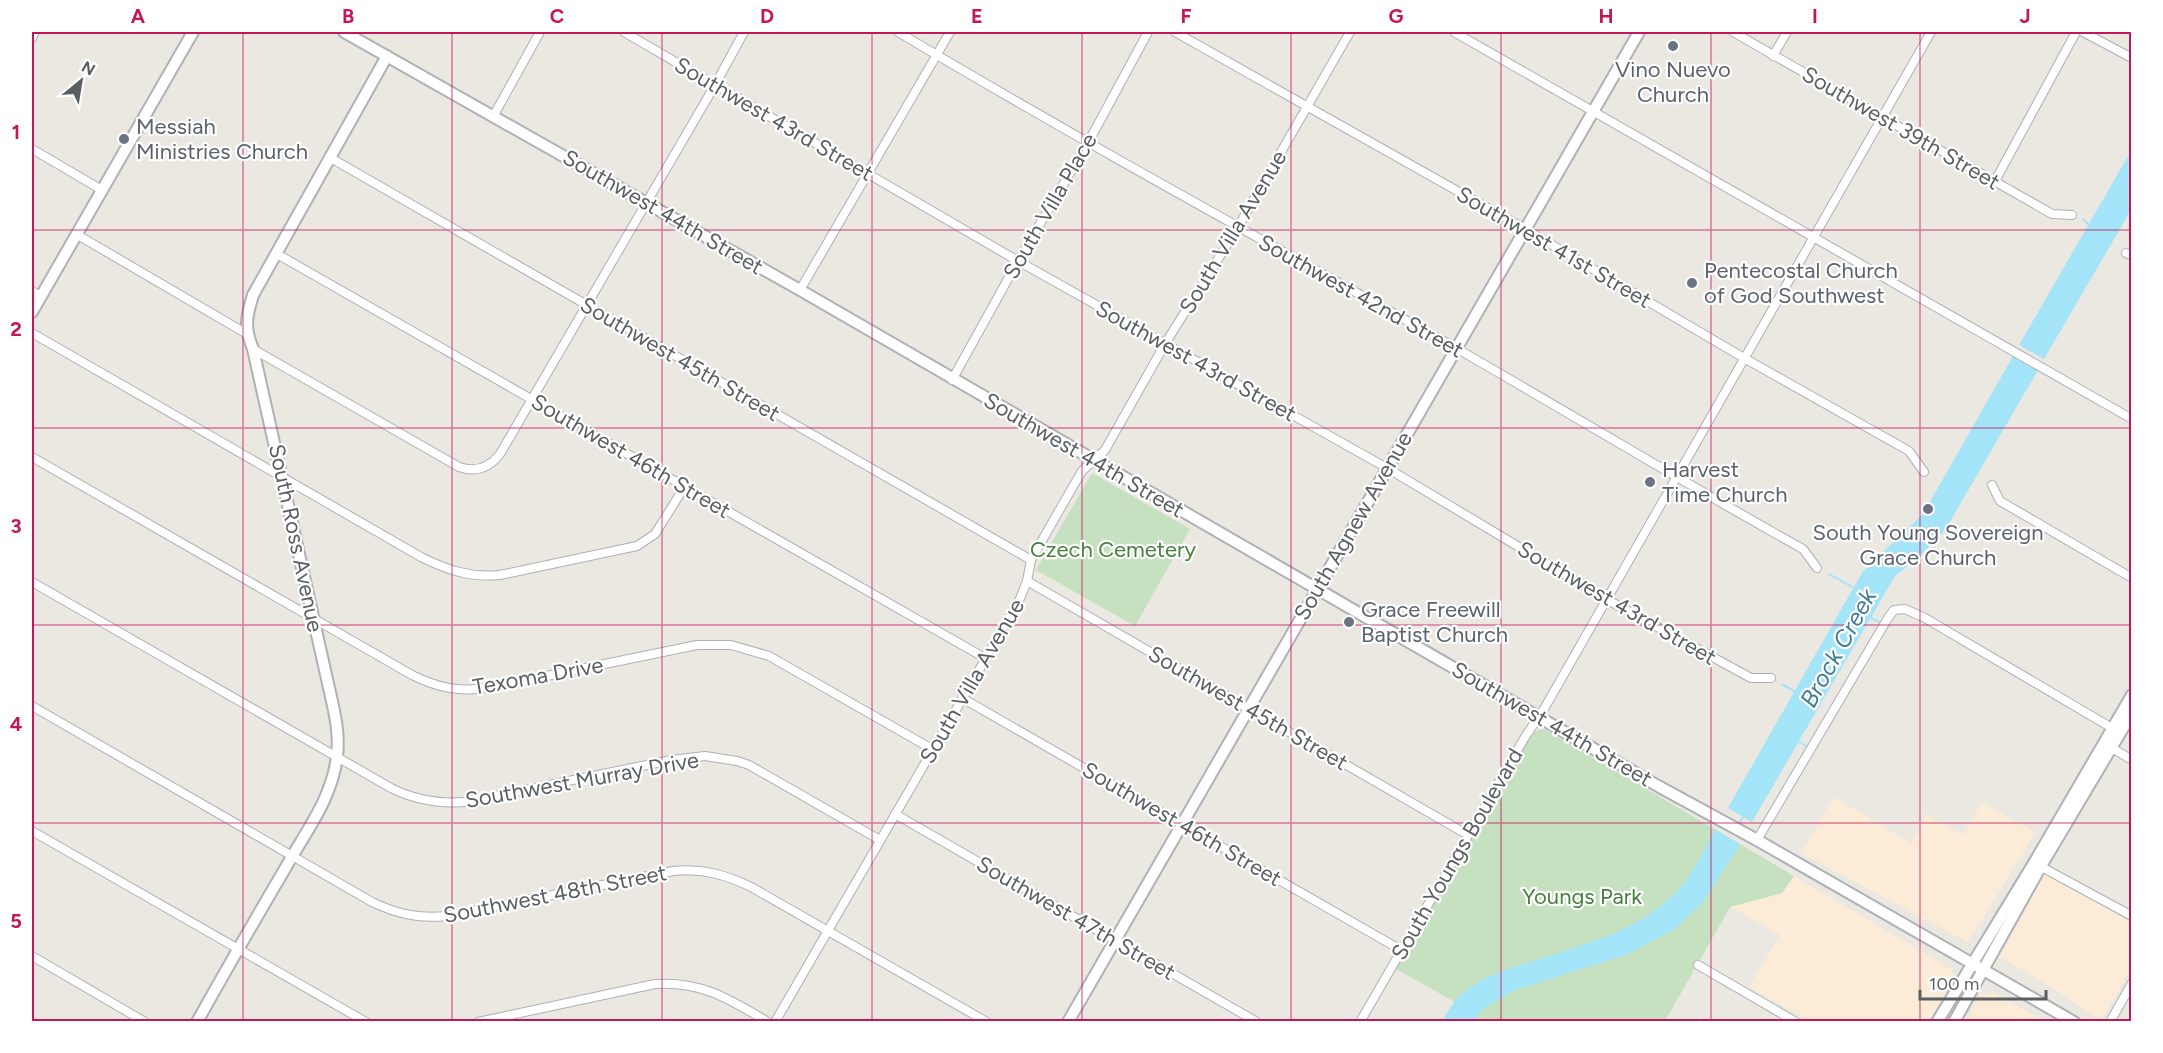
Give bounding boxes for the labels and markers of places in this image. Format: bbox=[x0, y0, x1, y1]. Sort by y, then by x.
marker: Vino Nuevo Church bbox=[1666, 39, 1680, 53]
place label: Vino Nuevo Church bbox=[1615, 56, 1731, 108]
place label: Messiah Ministries Church bbox=[136, 113, 308, 165]
marker: Messiah Ministries Church bbox=[117, 132, 131, 146]
place label: Pentecostal Church of God Southwest bbox=[1704, 257, 1898, 309]
marker: Pentecostal Church of God Southwest bbox=[1685, 276, 1699, 290]
place label: Harvest Time Church bbox=[1662, 456, 1787, 508]
marker: Harvest Time Church bbox=[1643, 475, 1657, 489]
marker: South Young Sovereign Grace Church bbox=[1921, 502, 1935, 516]
place label: South Young Sovereign Grace Church bbox=[1812, 519, 2044, 571]
place label: Grace Freewill Baptist Church bbox=[1361, 596, 1508, 648]
marker: Grace Freewill Baptist Church bbox=[1342, 615, 1356, 629]

